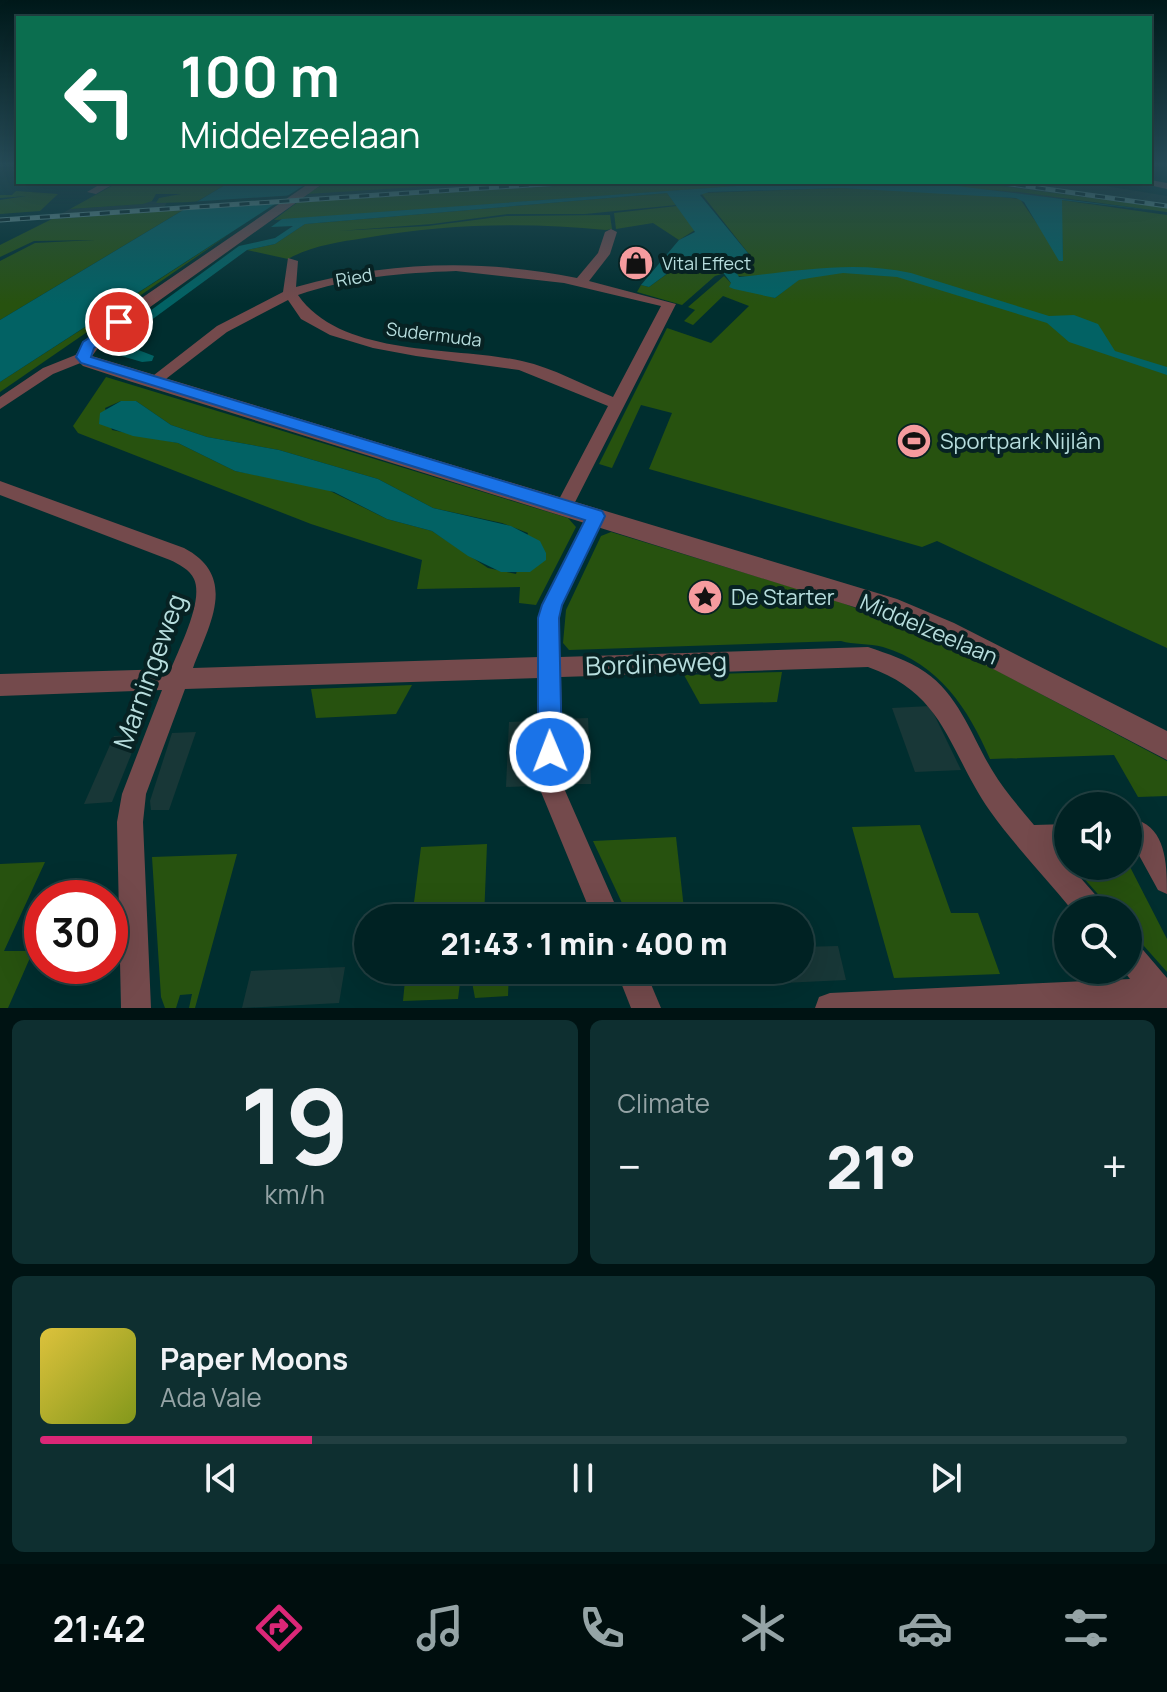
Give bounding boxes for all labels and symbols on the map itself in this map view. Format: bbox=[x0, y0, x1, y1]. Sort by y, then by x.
shop icon: Vital Effect bbox=[617, 244, 655, 282]
place label: Vital Effect bbox=[662, 251, 751, 275]
street label: Ried bbox=[334, 262, 374, 292]
pin bbox=[85, 288, 153, 356]
street label: Sudermuda bbox=[385, 316, 483, 352]
sports icon: Sportpark Nijlân bbox=[895, 422, 933, 460]
place label: Sportpark Nijlân bbox=[940, 426, 1101, 456]
place icon: De Starter bbox=[686, 578, 724, 616]
place label: De Starter bbox=[731, 582, 835, 612]
street label: Middelzeelaan bbox=[856, 587, 1002, 671]
street label: Marningeweg bbox=[104, 588, 194, 754]
street label: Bordineweg bbox=[584, 643, 728, 683]
position arrow bbox=[508, 710, 592, 794]
speed limit sign: 30 bbox=[24, 880, 128, 984]

